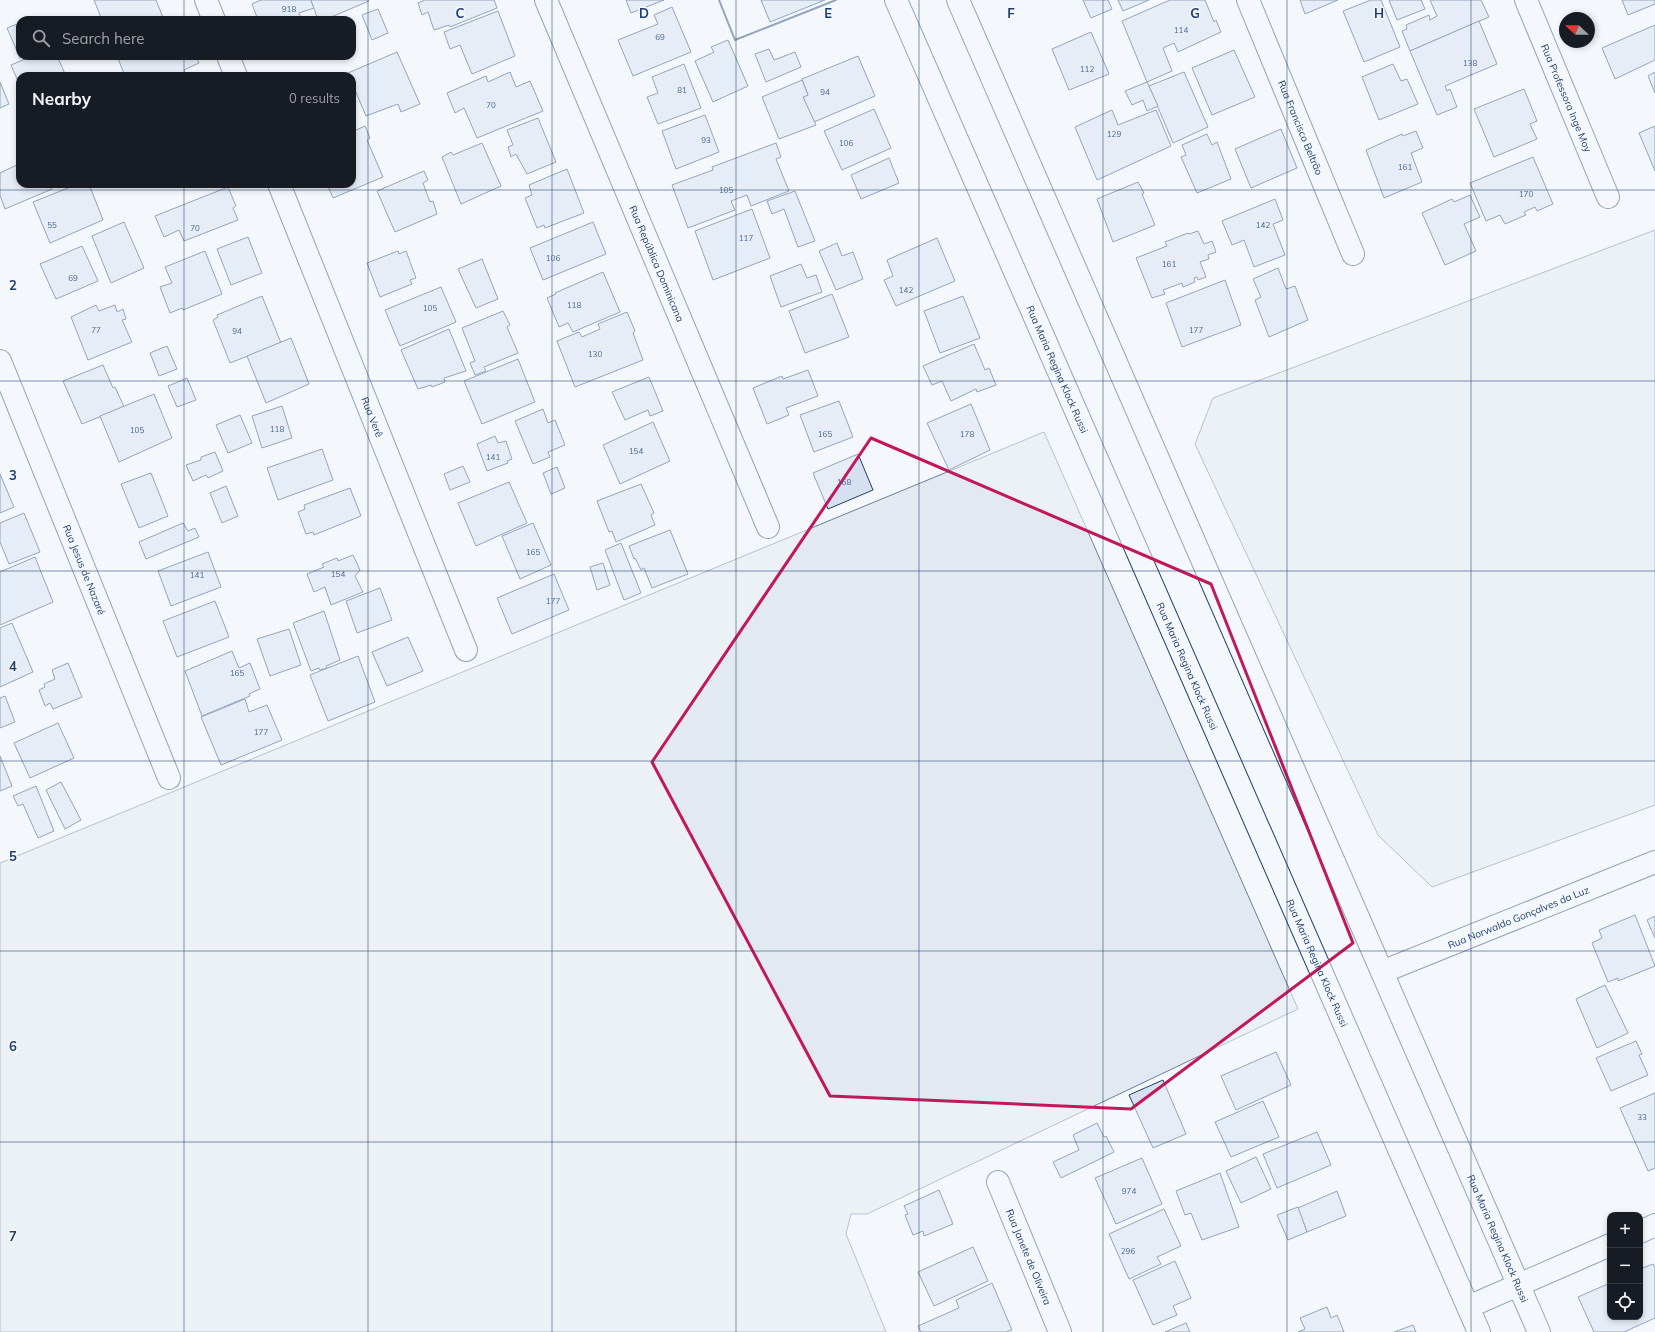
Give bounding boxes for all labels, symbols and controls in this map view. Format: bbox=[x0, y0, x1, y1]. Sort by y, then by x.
house number: 918 bbox=[282, 4, 296, 14]
text: C bbox=[456, 5, 465, 21]
text: D bbox=[639, 5, 649, 21]
text: E bbox=[824, 5, 832, 21]
text: F bbox=[1007, 5, 1015, 21]
text: G bbox=[1190, 5, 1200, 21]
text: H bbox=[1374, 5, 1384, 21]
north arrow bbox=[1559, 12, 1595, 48]
search box bbox=[16, 16, 356, 60]
house number: 114 bbox=[1174, 25, 1188, 35]
icon: search bbox=[30, 27, 52, 49]
text: Search here bbox=[62, 29, 144, 48]
house number: 69 bbox=[655, 32, 665, 42]
street label: Rua Professora Inge Moy bbox=[1538, 42, 1595, 155]
house number: 138 bbox=[1463, 58, 1477, 68]
house number: 112 bbox=[1080, 64, 1094, 74]
street label: Rua Francisco Beltrão bbox=[1275, 78, 1326, 177]
house number: 81 bbox=[677, 85, 687, 95]
house number: 94 bbox=[820, 87, 830, 97]
text: Nearby bbox=[32, 88, 91, 109]
text: 0 results bbox=[289, 90, 340, 106]
house number: 70 bbox=[486, 100, 496, 110]
house number: 129 bbox=[1107, 129, 1121, 139]
house number: 93 bbox=[701, 135, 711, 145]
house number: 106 bbox=[839, 138, 853, 148]
house number: 161 bbox=[1398, 162, 1412, 172]
house number: 105 bbox=[719, 185, 733, 195]
house number: 170 bbox=[1519, 189, 1533, 199]
street label: Rua República Dominicana bbox=[626, 204, 687, 324]
house number: 55 bbox=[47, 220, 57, 230]
house number: 142 bbox=[1256, 220, 1270, 230]
house number: 70 bbox=[190, 223, 200, 233]
house number: 117 bbox=[739, 233, 753, 243]
house number: 106 bbox=[546, 253, 560, 263]
house number: 161 bbox=[1162, 259, 1176, 269]
house number: 69 bbox=[68, 273, 78, 283]
text: 2 bbox=[9, 277, 17, 293]
house number: 142 bbox=[899, 285, 913, 295]
house number: 118 bbox=[567, 300, 581, 310]
house number: 105 bbox=[423, 303, 437, 313]
street label: Rua Maria Regina Klock Russi bbox=[1024, 304, 1091, 435]
house number: 77 bbox=[91, 325, 101, 335]
house number: 177 bbox=[1189, 325, 1203, 335]
house number: 94 bbox=[232, 326, 242, 336]
house number: 130 bbox=[588, 349, 602, 359]
street label: Rua Verê bbox=[358, 395, 386, 439]
house number: 118 bbox=[270, 424, 284, 434]
house number: 105 bbox=[130, 425, 144, 435]
house number: 165 bbox=[818, 429, 832, 439]
house number: 178 bbox=[960, 429, 974, 439]
house number: 154 bbox=[629, 446, 643, 456]
house number: 141 bbox=[486, 452, 500, 462]
text: 3 bbox=[9, 467, 17, 483]
house number: 168 bbox=[837, 477, 851, 487]
street label: Rua Jesus de Nazaré bbox=[60, 523, 108, 617]
house number: 165 bbox=[526, 547, 540, 557]
house number: 154 bbox=[331, 569, 345, 579]
house number: 141 bbox=[190, 570, 204, 580]
house number: 177 bbox=[546, 596, 560, 606]
street label: Rua Maria Regina Klock Russi bbox=[1153, 600, 1221, 732]
text: 4 bbox=[9, 658, 17, 674]
house number: 165 bbox=[230, 668, 244, 678]
house number: 177 bbox=[254, 727, 268, 737]
text: 5 bbox=[9, 848, 17, 864]
street label: Rua Norwaldo Gonçalves da Luz bbox=[1446, 883, 1591, 952]
street label: Rua Maria Regina Klock Russi bbox=[1283, 897, 1351, 1029]
text: 6 bbox=[9, 1038, 17, 1054]
house number: 33 bbox=[1637, 1112, 1647, 1122]
street label: Rua Maria Regina Klock Russi bbox=[1464, 1173, 1531, 1304]
house number: 974 bbox=[1122, 1186, 1136, 1196]
street label: Rua Janete de Oliveira bbox=[1003, 1207, 1054, 1307]
map controls bbox=[1607, 1212, 1643, 1320]
button: + bbox=[1607, 1212, 1643, 1248]
text: 7 bbox=[9, 1228, 17, 1244]
house number: 296 bbox=[1121, 1246, 1135, 1256]
button: − bbox=[1607, 1248, 1643, 1284]
button: locate bbox=[1607, 1284, 1643, 1320]

